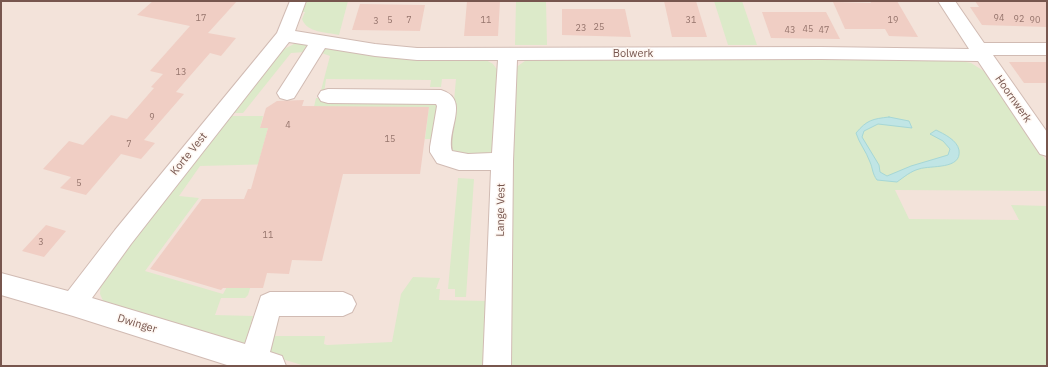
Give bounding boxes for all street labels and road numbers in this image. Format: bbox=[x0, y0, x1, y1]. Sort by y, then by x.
street label: Bolwerk bbox=[613, 47, 653, 61]
street label: Hoornwerk bbox=[992, 73, 1034, 125]
street label: Korte Vest bbox=[168, 130, 210, 178]
street label: Lange Vest bbox=[494, 183, 508, 237]
street label: Dwinger bbox=[116, 312, 158, 336]

